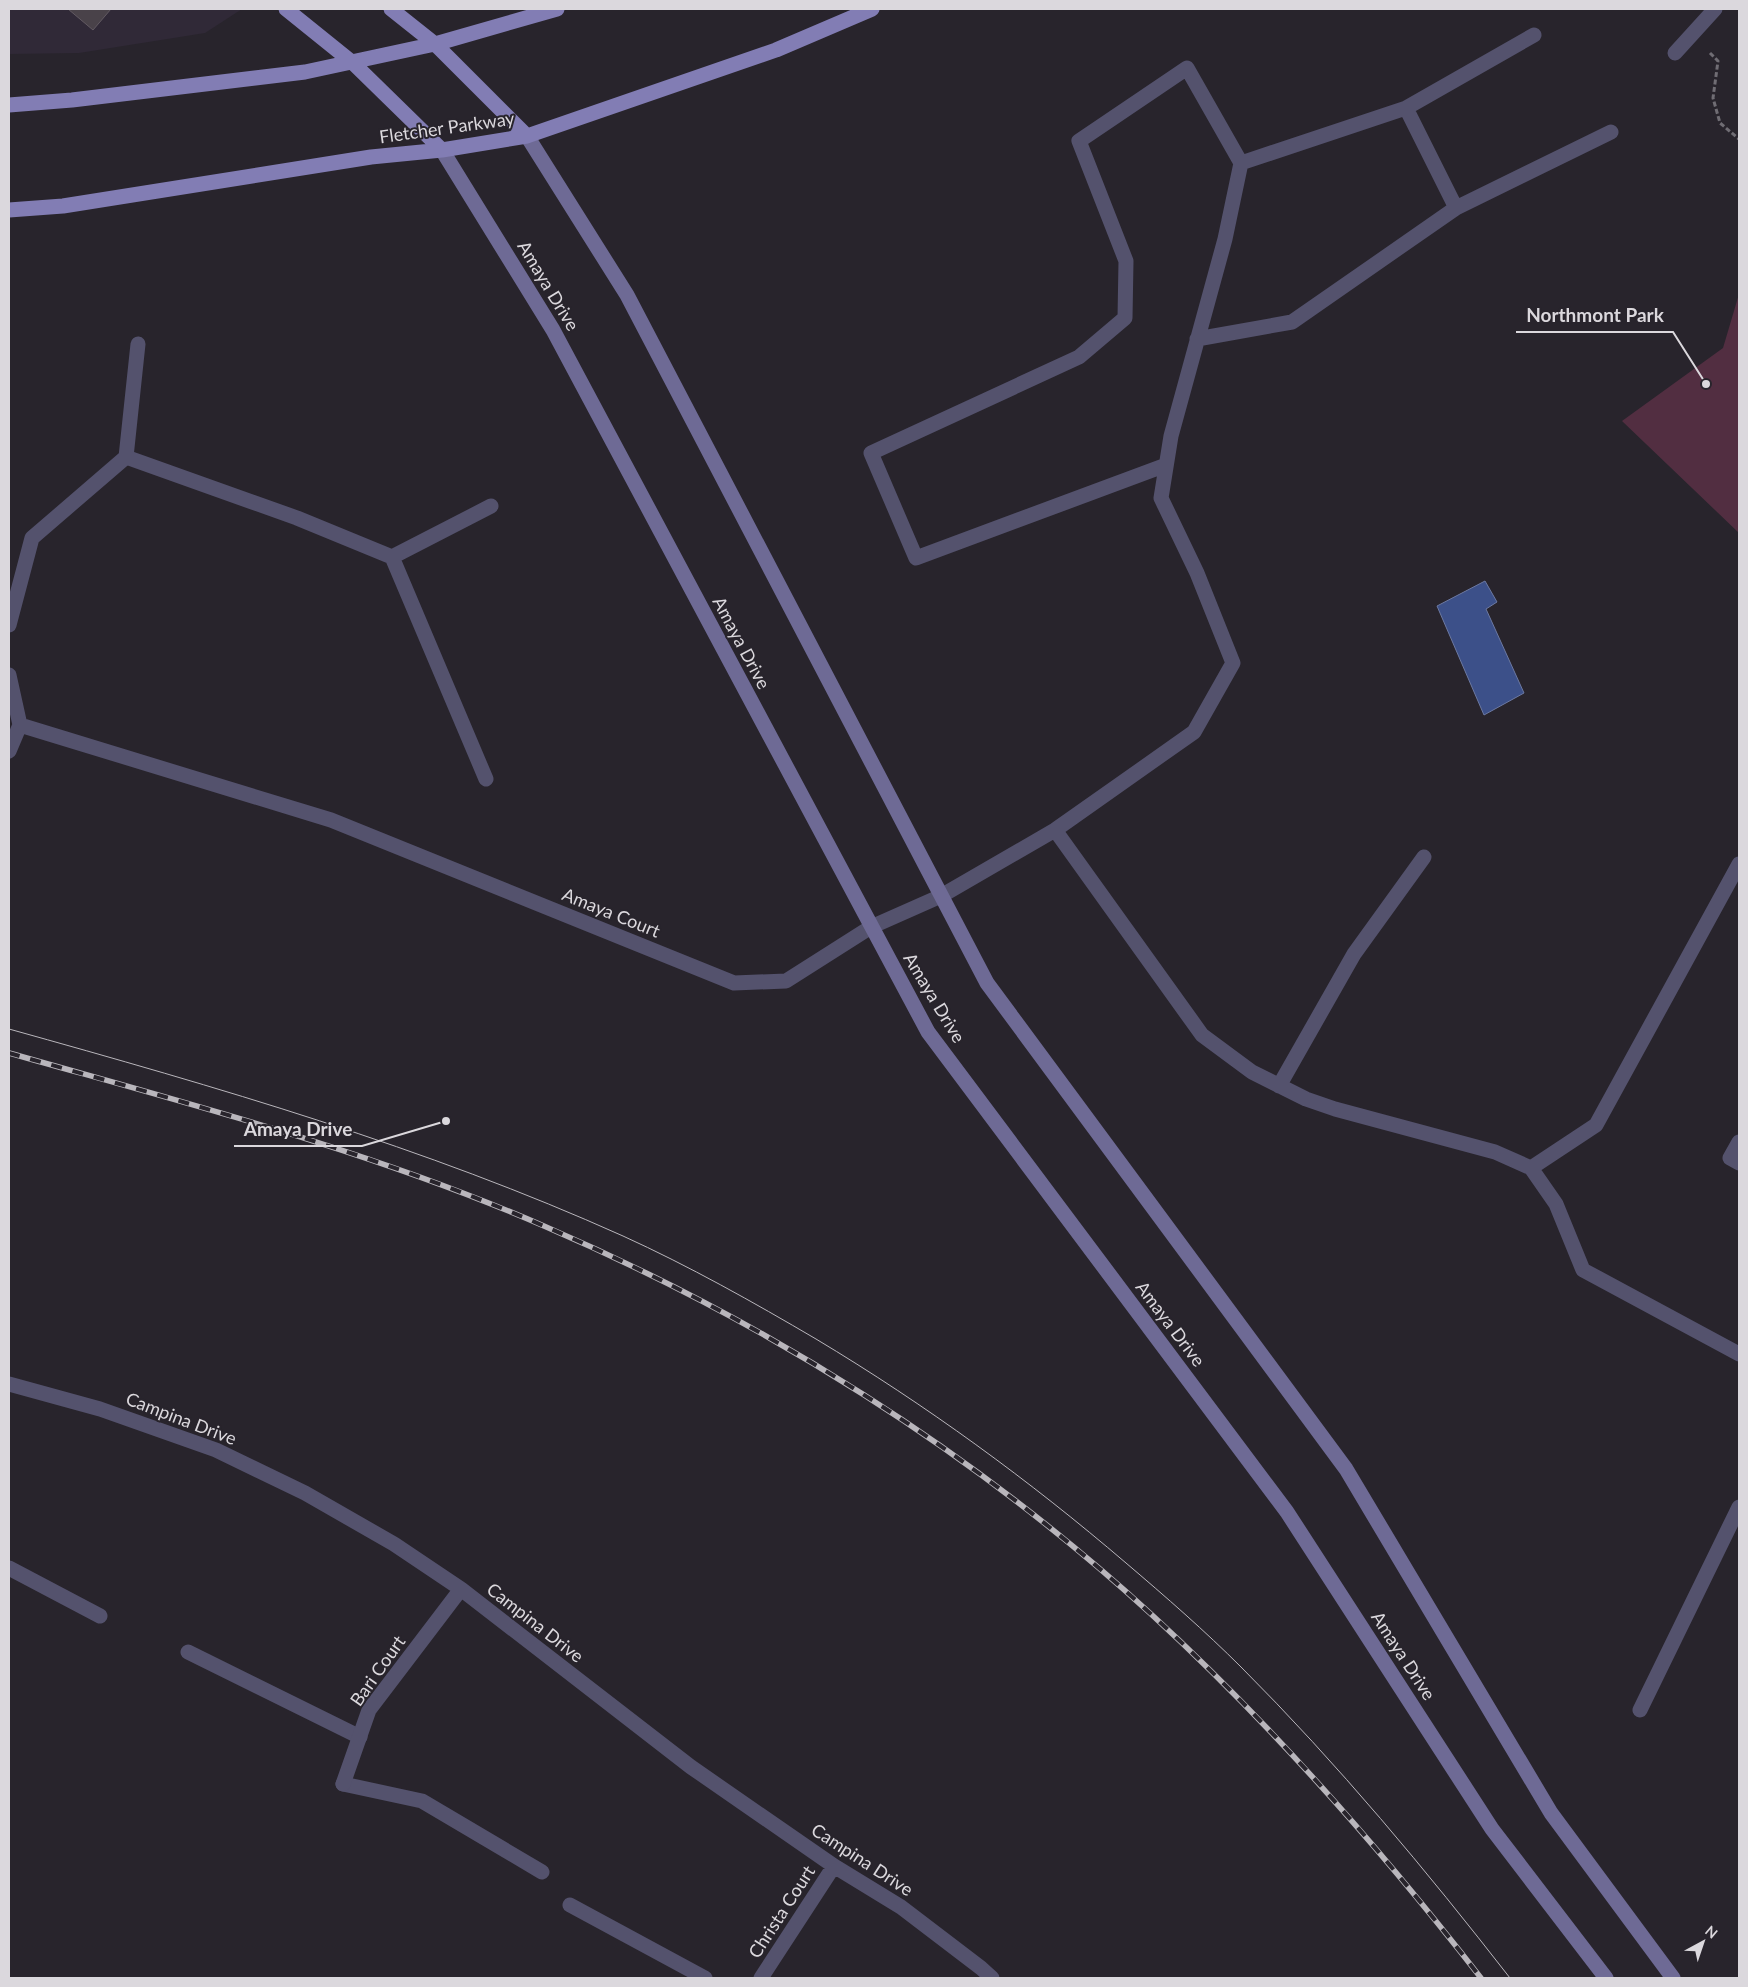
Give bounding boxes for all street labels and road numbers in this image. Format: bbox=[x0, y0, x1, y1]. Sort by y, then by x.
street label: Fletcher Parkway bbox=[378, 107, 517, 147]
street label: Amaya Drive bbox=[513, 236, 584, 335]
street label: Amaya Drive bbox=[708, 593, 775, 692]
street label: Amaya Court bbox=[559, 882, 664, 942]
street label: Amaya Drive bbox=[899, 948, 970, 1047]
street label: Amaya Drive bbox=[1132, 1276, 1210, 1370]
street label: Campina Drive bbox=[123, 1387, 240, 1449]
street label: Campina Drive bbox=[483, 1578, 588, 1667]
street label: Amaya Drive bbox=[1367, 1607, 1441, 1704]
street label: Bari Court bbox=[345, 1630, 410, 1710]
street label: Campina Drive bbox=[808, 1818, 917, 1900]
street label: Christa Court bbox=[743, 1861, 820, 1962]

